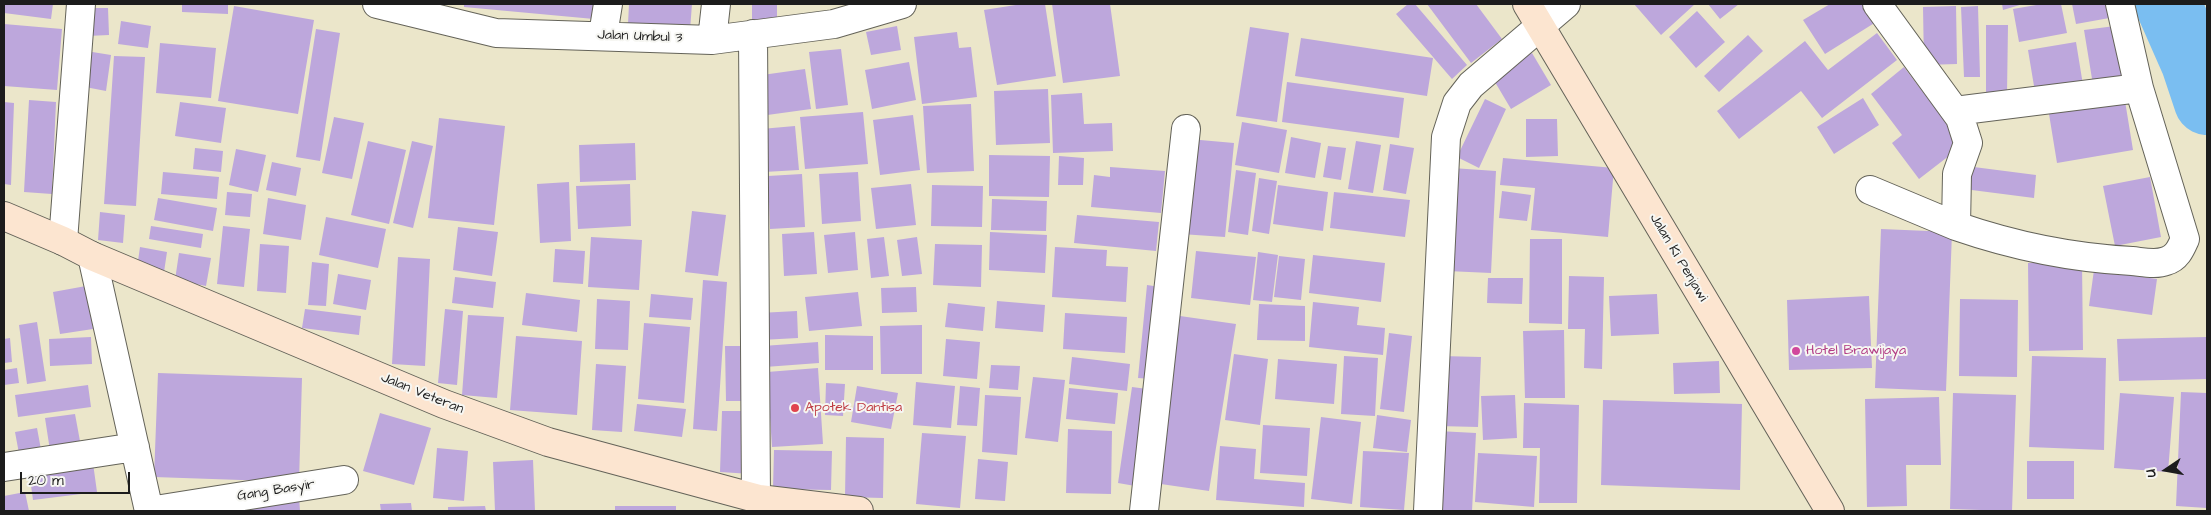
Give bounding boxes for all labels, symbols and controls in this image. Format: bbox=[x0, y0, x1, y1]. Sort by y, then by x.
street label: Jalan Umbul 3 bbox=[597, 27, 683, 47]
street label: Jalan Ki Penjawi bbox=[1645, 211, 1711, 305]
place label: Hotel Brawijaya bbox=[1806, 343, 1906, 359]
marker: Hotel Brawijaya bbox=[1790, 345, 1802, 357]
street label: Jalan Veteran bbox=[378, 370, 466, 418]
place label: Apotek Dantisa bbox=[805, 400, 902, 416]
marker: Apotek Dantisa bbox=[789, 402, 801, 414]
north arrow bbox=[2141, 445, 2191, 495]
scale bar bbox=[22, 462, 132, 494]
text: U bbox=[2141, 467, 2162, 479]
text: 20 m bbox=[28, 470, 64, 491]
street label: Gang Basyir bbox=[236, 477, 316, 505]

